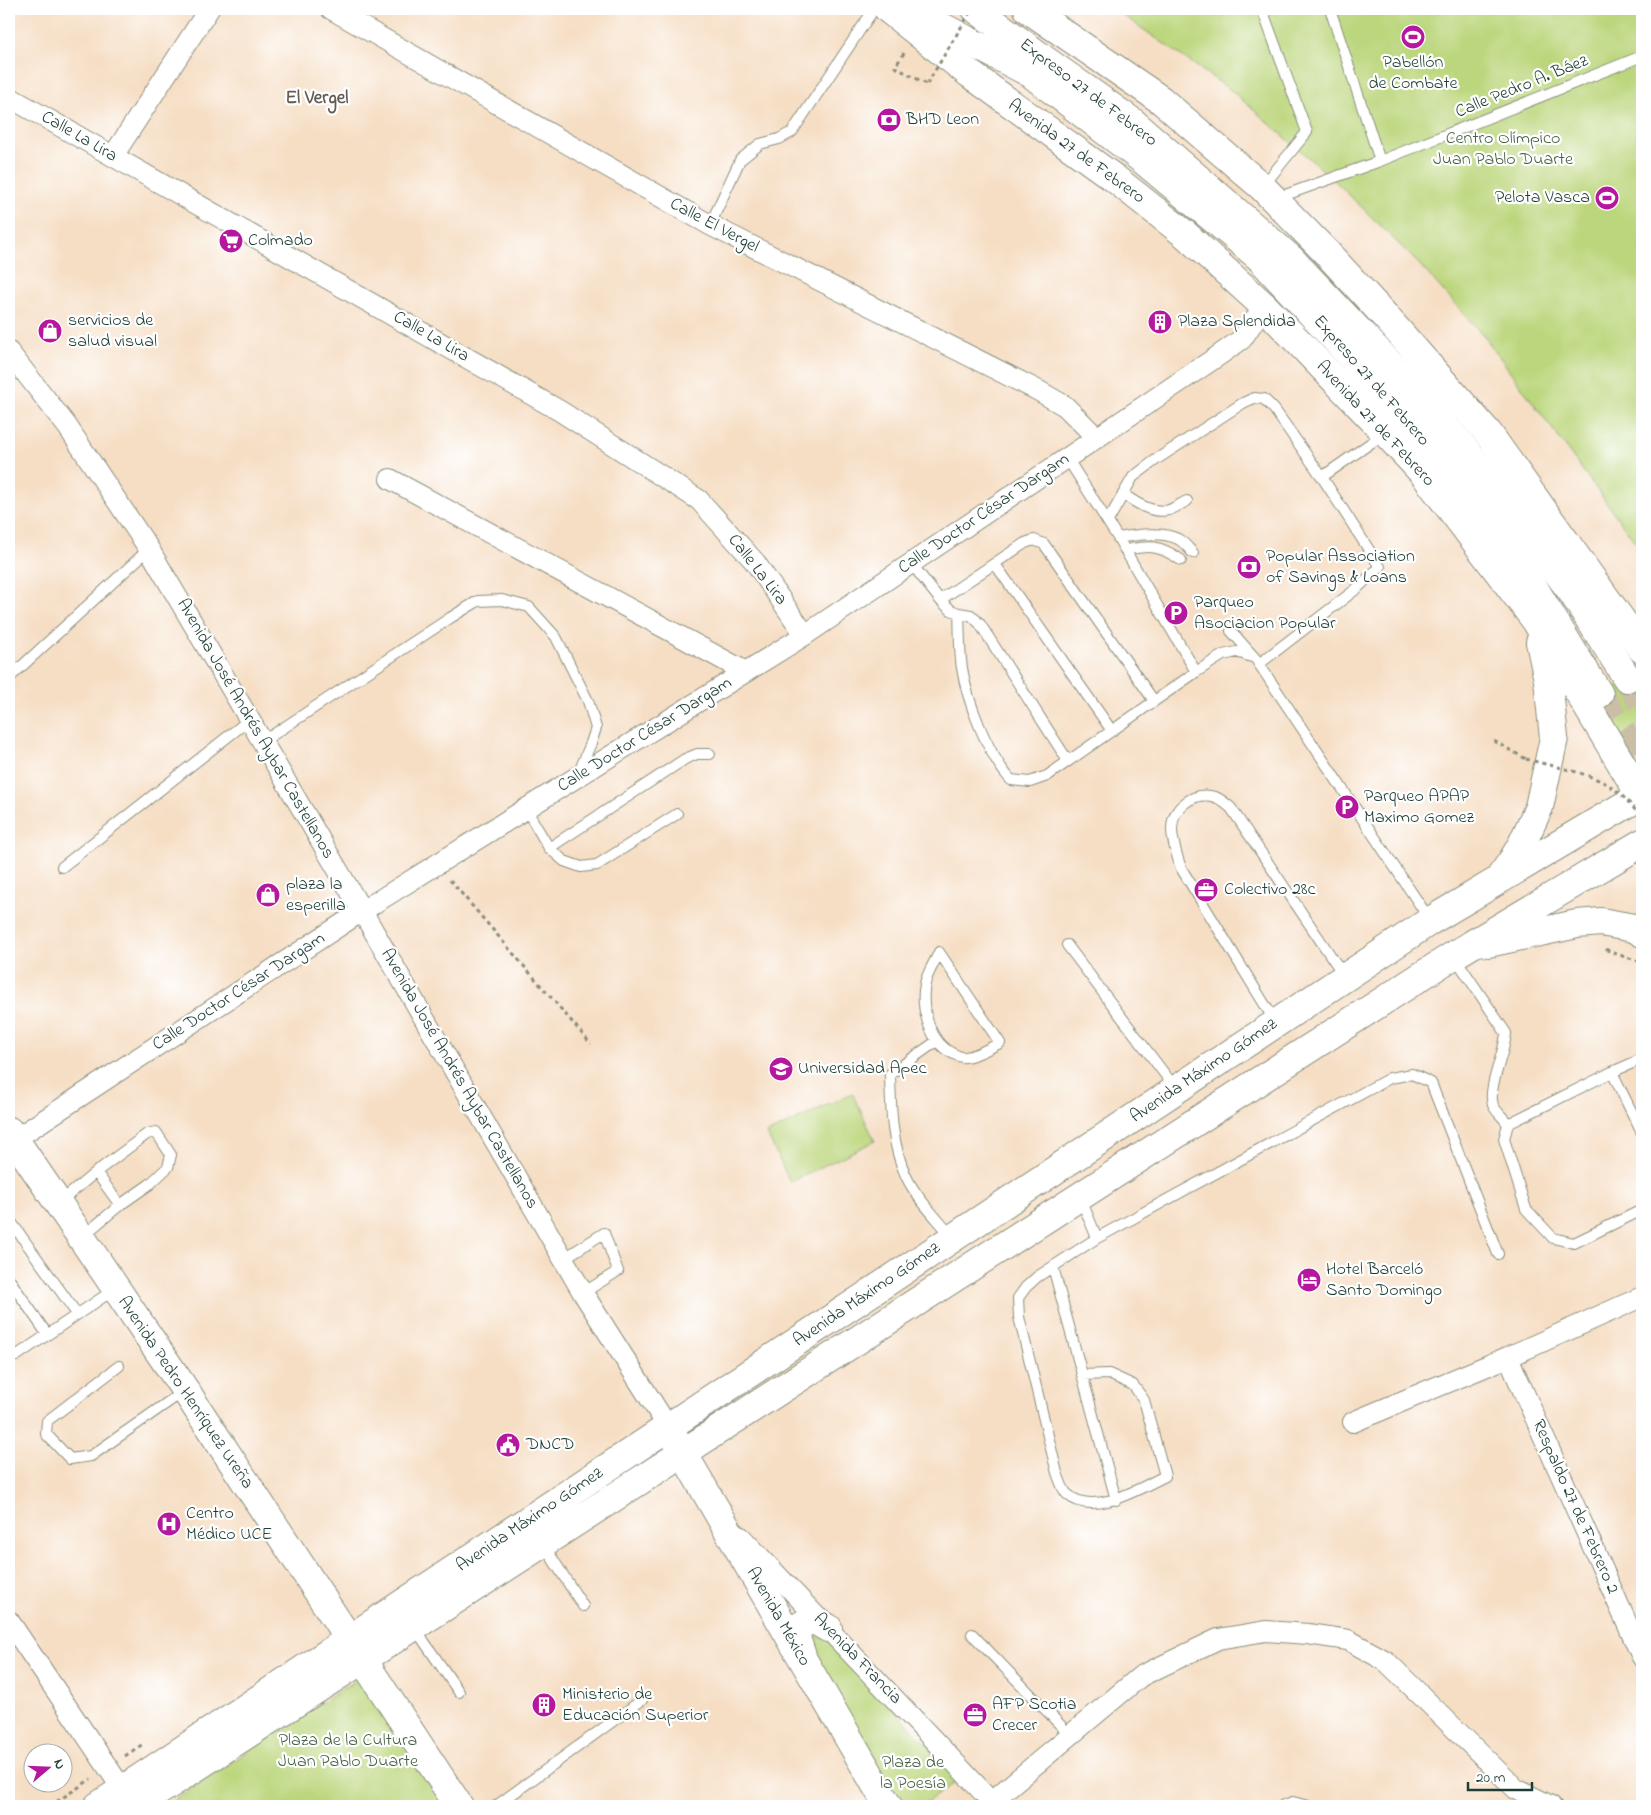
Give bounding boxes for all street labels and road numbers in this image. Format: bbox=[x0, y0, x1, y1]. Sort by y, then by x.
street label: Expreso 27 de Febrero bbox=[1014, 32, 1162, 154]
street label: Calle Pedro A. Báez bbox=[1452, 48, 1593, 126]
street label: Avenida 27 de Febrero bbox=[1002, 93, 1150, 211]
street label: Calle La Lira bbox=[36, 105, 122, 169]
street label: Calle El Vergel bbox=[664, 192, 763, 261]
street label: Calle La Lira bbox=[388, 305, 474, 369]
street label: Expreso 27 de Febrero bbox=[1306, 310, 1436, 452]
street label: Avenida 27 de Febrero bbox=[1309, 355, 1441, 493]
street label: Calle Doctor César Dargam bbox=[893, 447, 1075, 582]
street label: Calle La Lira bbox=[721, 529, 793, 611]
street label: Avenida José Andrés Aybar Castellanos bbox=[170, 594, 340, 864]
street label: Calle Doctor César Dargam bbox=[553, 671, 738, 800]
street label: Calle Doctor César Dargam bbox=[147, 926, 331, 1059]
street label: Avenida José Andrés Aybar Castellanos bbox=[374, 944, 544, 1214]
street label: Avenida Máximo Gómez bbox=[1125, 1012, 1283, 1130]
street label: Avenida Máximo Gómez bbox=[788, 1236, 946, 1354]
street label: Avenida Pedro Henríquez Ureña bbox=[111, 1291, 259, 1495]
street label: Respaldo 27 de Febrero 2 bbox=[1525, 1416, 1625, 1598]
street label: Avenida Máximo Gómez bbox=[451, 1461, 609, 1579]
street label: Avenida México bbox=[739, 1563, 817, 1671]
street label: Avenida Francia bbox=[807, 1607, 907, 1711]

